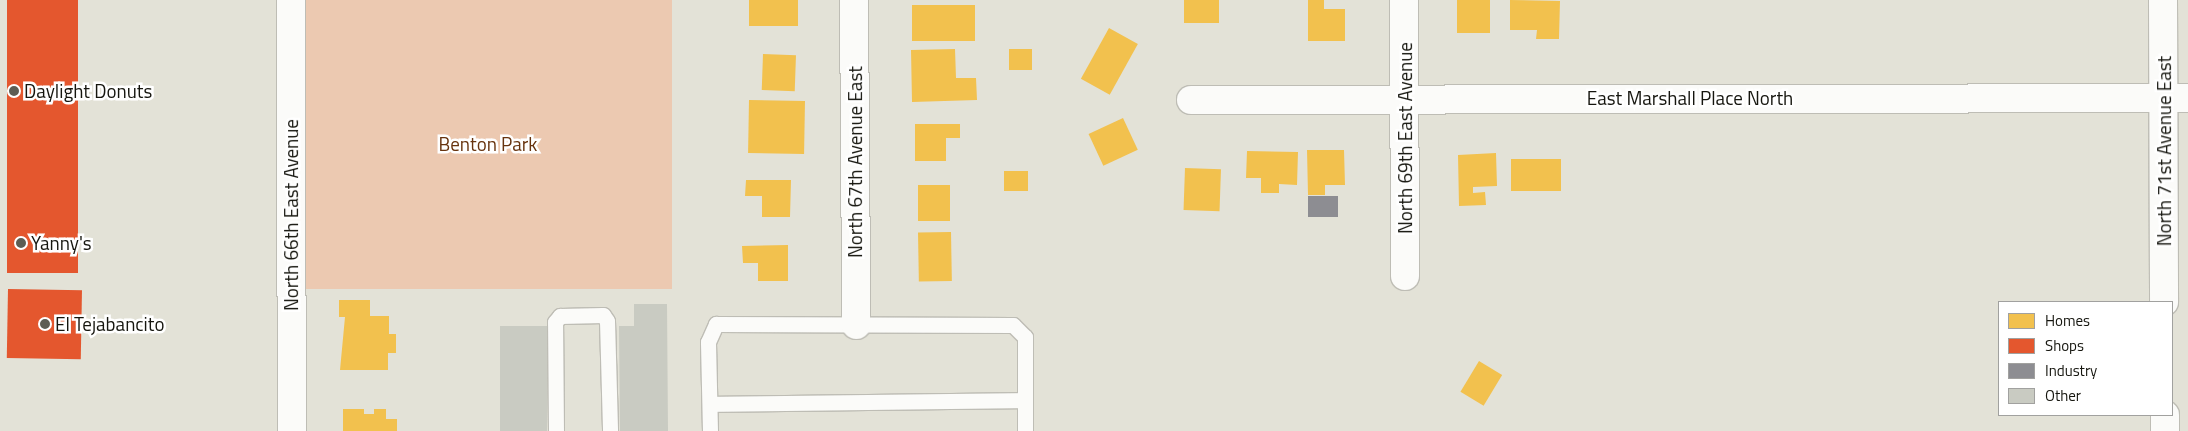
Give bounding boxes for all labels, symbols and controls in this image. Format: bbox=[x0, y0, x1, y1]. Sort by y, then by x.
street label: North 69th East Avenue bbox=[1394, 42, 1416, 234]
street label: North 71st Avenue East bbox=[2153, 56, 2175, 246]
street label: North 67th Avenue East bbox=[844, 66, 866, 258]
place label: Daylight Donuts bbox=[24, 80, 152, 102]
marker: Daylight Donuts bbox=[8, 85, 20, 97]
street label: East Marshall Place North bbox=[1587, 87, 1793, 109]
street label: North 66th East Avenue bbox=[280, 119, 302, 311]
park label: Benton Park bbox=[439, 133, 537, 155]
place label: Yanny's bbox=[31, 232, 92, 254]
marker: Yanny's bbox=[15, 237, 27, 249]
legend bbox=[1998, 301, 2173, 416]
text: Homes bbox=[2045, 309, 2090, 332]
place label: El Tejabancito bbox=[55, 313, 164, 335]
marker: El Tejabancito bbox=[39, 318, 51, 330]
text: Shops bbox=[2045, 334, 2084, 357]
text: Industry bbox=[2045, 359, 2097, 382]
text: Other bbox=[2045, 384, 2081, 407]

